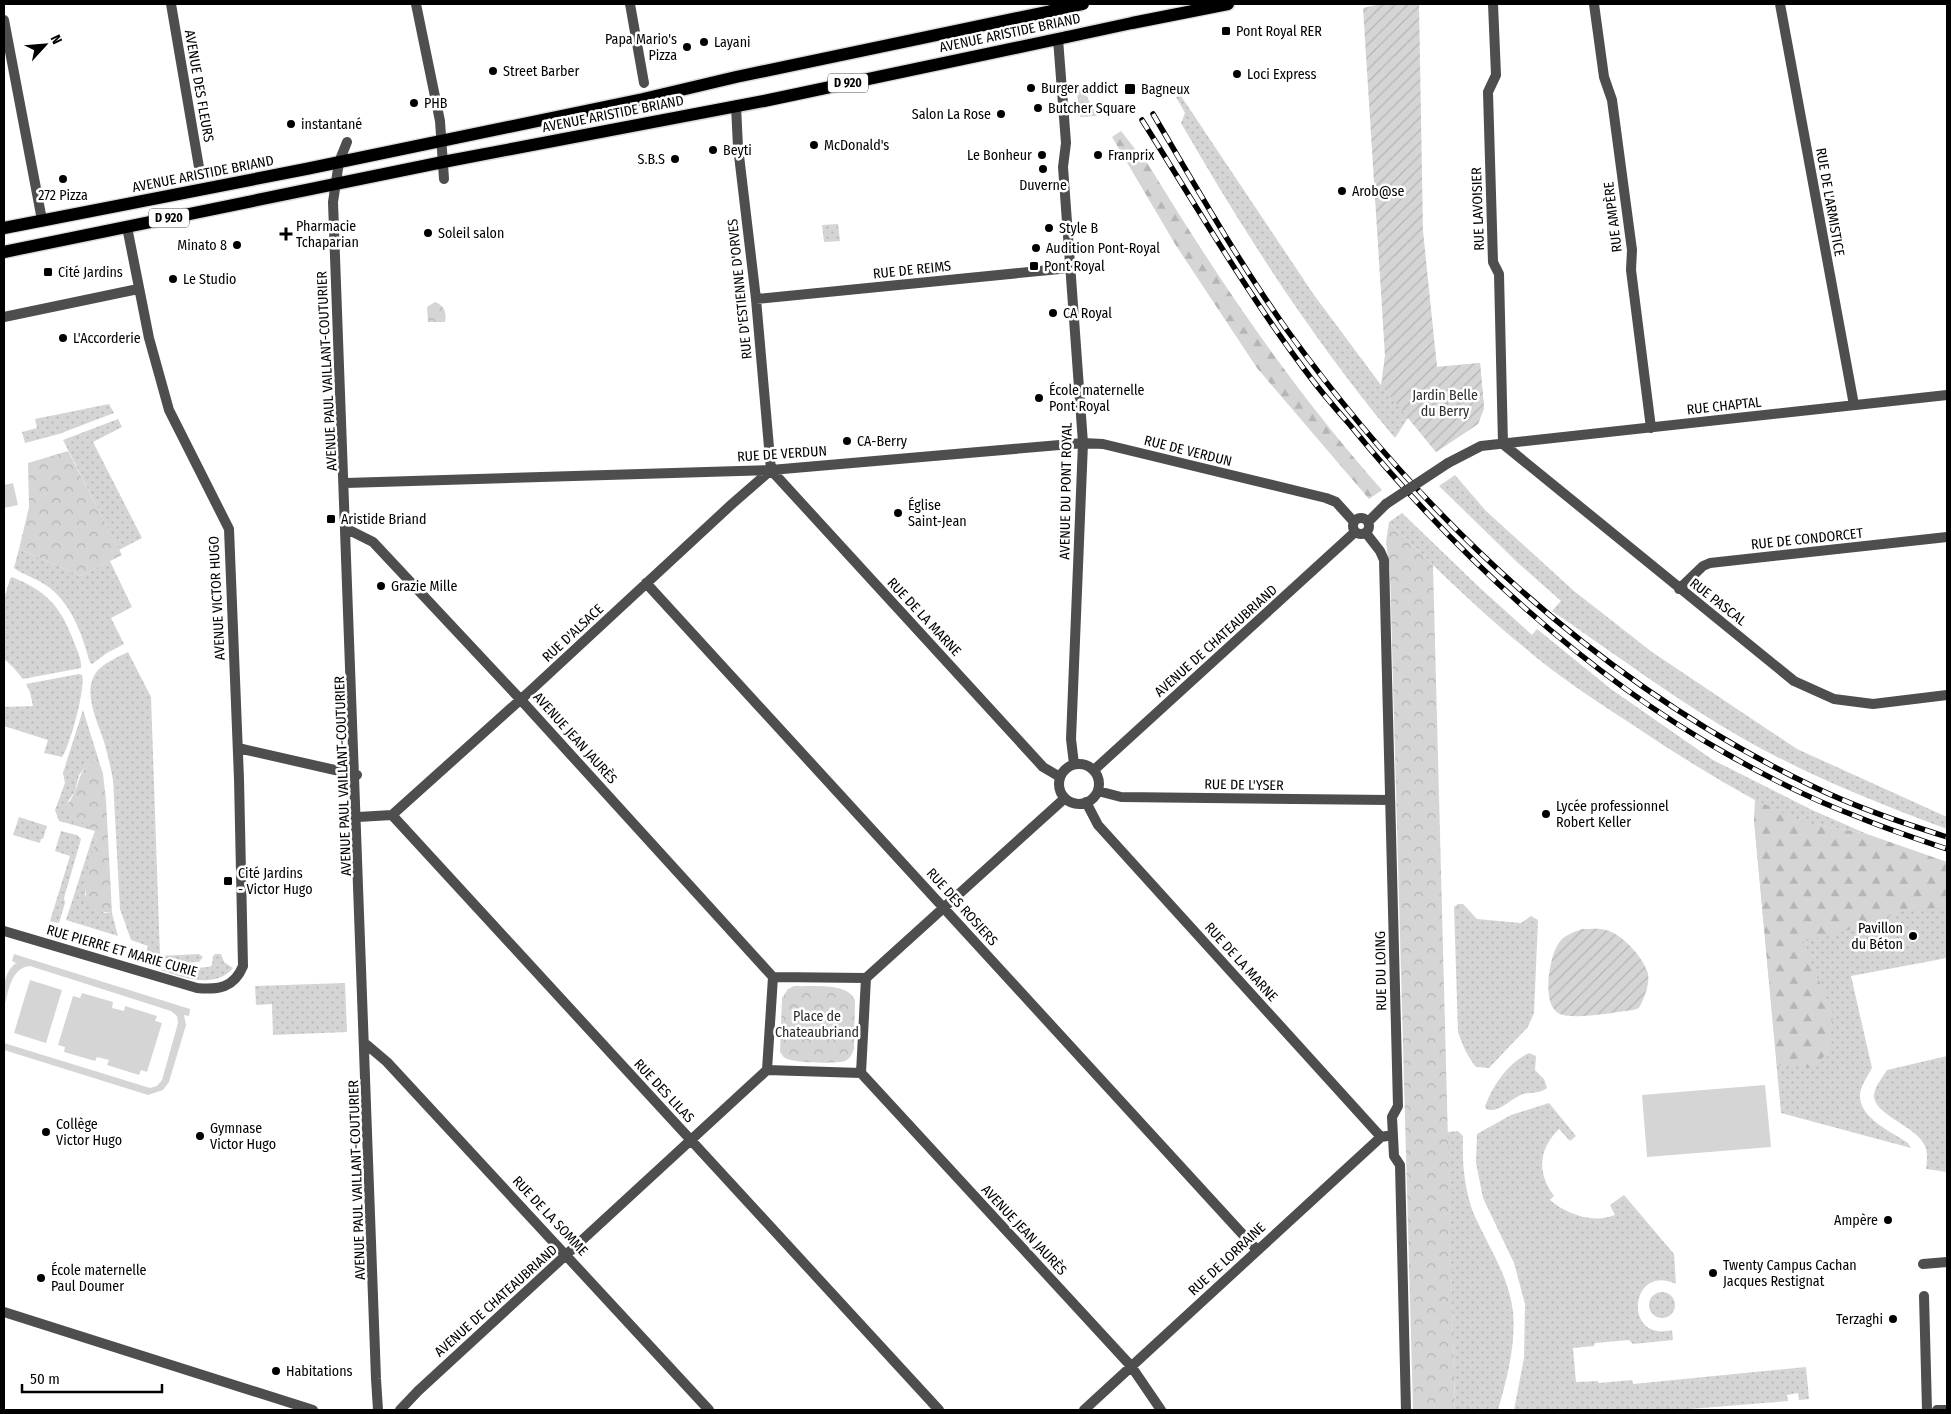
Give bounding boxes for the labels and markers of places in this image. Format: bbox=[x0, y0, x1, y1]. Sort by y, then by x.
place label: Pont Royal RER bbox=[1236, 23, 1322, 40]
marker: Pont Royal RER bbox=[1220, 25, 1232, 37]
place label: Papa Mario's Pizza bbox=[605, 31, 677, 64]
place label: Layani bbox=[714, 34, 751, 51]
marker: Layani bbox=[698, 36, 710, 48]
marker: Papa Mario's Pizza bbox=[681, 41, 693, 53]
place label: Street Barber bbox=[503, 63, 579, 80]
marker: Street Barber bbox=[487, 65, 499, 77]
place label: Loci Express bbox=[1247, 66, 1316, 83]
marker: Loci Express bbox=[1231, 68, 1243, 80]
place label: Burger addict bbox=[1041, 80, 1119, 97]
place label: Bagneux bbox=[1141, 81, 1191, 98]
marker: Burger addict bbox=[1025, 82, 1037, 94]
marker: Bagneux bbox=[1123, 82, 1137, 96]
place label: PHB bbox=[424, 95, 448, 112]
marker: PHB bbox=[408, 97, 420, 109]
place label: Butcher Square bbox=[1048, 100, 1136, 117]
marker: Butcher Square bbox=[1032, 102, 1044, 114]
place label: Salon La Rose bbox=[912, 106, 991, 123]
marker: Salon La Rose bbox=[995, 108, 1007, 120]
place label: instantané bbox=[301, 116, 362, 133]
marker: instantané bbox=[285, 118, 297, 130]
place label: McDonald's bbox=[824, 137, 889, 154]
marker: McDonald's bbox=[808, 139, 820, 151]
place label: Beyti bbox=[723, 142, 752, 159]
marker: Beyti bbox=[707, 144, 719, 156]
place label: Le Bonheur bbox=[967, 147, 1032, 164]
place label: Franprix bbox=[1108, 147, 1155, 164]
marker: Le Bonheur bbox=[1036, 149, 1048, 161]
marker: Franprix bbox=[1092, 149, 1104, 161]
place label: S.B.S bbox=[638, 151, 665, 168]
marker: S.B.S bbox=[669, 153, 681, 165]
marker: Duverne bbox=[1037, 163, 1049, 175]
marker: 272 Pizza bbox=[57, 173, 69, 185]
place label: Duverne bbox=[1019, 177, 1067, 194]
place label: Arob@se bbox=[1352, 183, 1404, 200]
marker: Arob@se bbox=[1336, 185, 1348, 197]
place label: 272 Pizza bbox=[38, 187, 88, 204]
place label: Pharmacie Tchaparian bbox=[296, 218, 359, 251]
place label: Style B bbox=[1059, 220, 1099, 237]
marker: Style B bbox=[1043, 222, 1055, 234]
place label: Soleil salon bbox=[438, 225, 504, 242]
marker: Soleil salon bbox=[422, 227, 434, 239]
marker: Pharmacie Tchaparian bbox=[280, 228, 292, 240]
place label: Minato 8 bbox=[177, 237, 227, 254]
marker: Minato 8 bbox=[231, 239, 243, 251]
place label: Audition Pont-Royal bbox=[1046, 240, 1160, 257]
marker: Audition Pont-Royal bbox=[1030, 242, 1042, 254]
place label: Pont Royal bbox=[1044, 258, 1105, 275]
marker: Pont Royal bbox=[1028, 260, 1040, 272]
place label: Cité Jardins bbox=[58, 264, 123, 281]
marker: Cité Jardins bbox=[42, 266, 54, 278]
place label: Le Studio bbox=[183, 271, 236, 288]
marker: Le Studio bbox=[167, 273, 179, 285]
place label: CA Royal bbox=[1063, 305, 1112, 322]
marker: CA Royal bbox=[1047, 307, 1059, 319]
place label: L'Accorderie bbox=[73, 330, 141, 347]
marker: L'Accorderie bbox=[57, 332, 69, 344]
place label: École maternelle Pont Royal bbox=[1049, 381, 1145, 415]
marker: École maternelle Pont Royal bbox=[1033, 392, 1045, 404]
place label: CA-Berry bbox=[857, 433, 908, 450]
marker: CA-Berry bbox=[841, 435, 853, 447]
place label: Église Saint-Jean bbox=[908, 496, 967, 530]
marker: Église Saint-Jean bbox=[892, 507, 904, 519]
place label: Aristide Briand bbox=[341, 511, 426, 528]
marker: Aristide Briand bbox=[325, 513, 337, 525]
place label: Grazie Mille bbox=[391, 578, 457, 595]
marker: Grazie Mille bbox=[375, 580, 387, 592]
place label: Lycée professionnel Robert Keller bbox=[1556, 798, 1669, 831]
marker: Lycée professionnel Robert Keller bbox=[1540, 808, 1552, 820]
place label: Cité Jardins - Victor Hugo bbox=[238, 865, 313, 898]
marker: Cité Jardins - Victor Hugo bbox=[222, 875, 234, 887]
place label: Pavillon du Béton bbox=[1851, 920, 1903, 953]
marker: Pavillon du Béton bbox=[1907, 930, 1919, 942]
place label: Collège Victor Hugo bbox=[56, 1116, 122, 1149]
place label: Gymnase Victor Hugo bbox=[210, 1120, 276, 1153]
marker: Collège Victor Hugo bbox=[40, 1126, 52, 1138]
marker: Gymnase Victor Hugo bbox=[194, 1130, 206, 1142]
place label: Ampère bbox=[1834, 1212, 1878, 1229]
marker: Ampère bbox=[1882, 1214, 1894, 1226]
place label: Twenty Campus Cachan Jacques Restignat bbox=[1723, 1257, 1857, 1290]
place label: École maternelle Paul Doumer bbox=[51, 1261, 147, 1295]
marker: Twenty Campus Cachan Jacques Restignat bbox=[1707, 1267, 1719, 1279]
marker: École maternelle Paul Doumer bbox=[35, 1272, 47, 1284]
place label: Terzaghi bbox=[1836, 1311, 1883, 1328]
marker: Terzaghi bbox=[1887, 1313, 1899, 1325]
place label: Habitations bbox=[286, 1363, 353, 1380]
marker: Habitations bbox=[270, 1365, 282, 1377]

